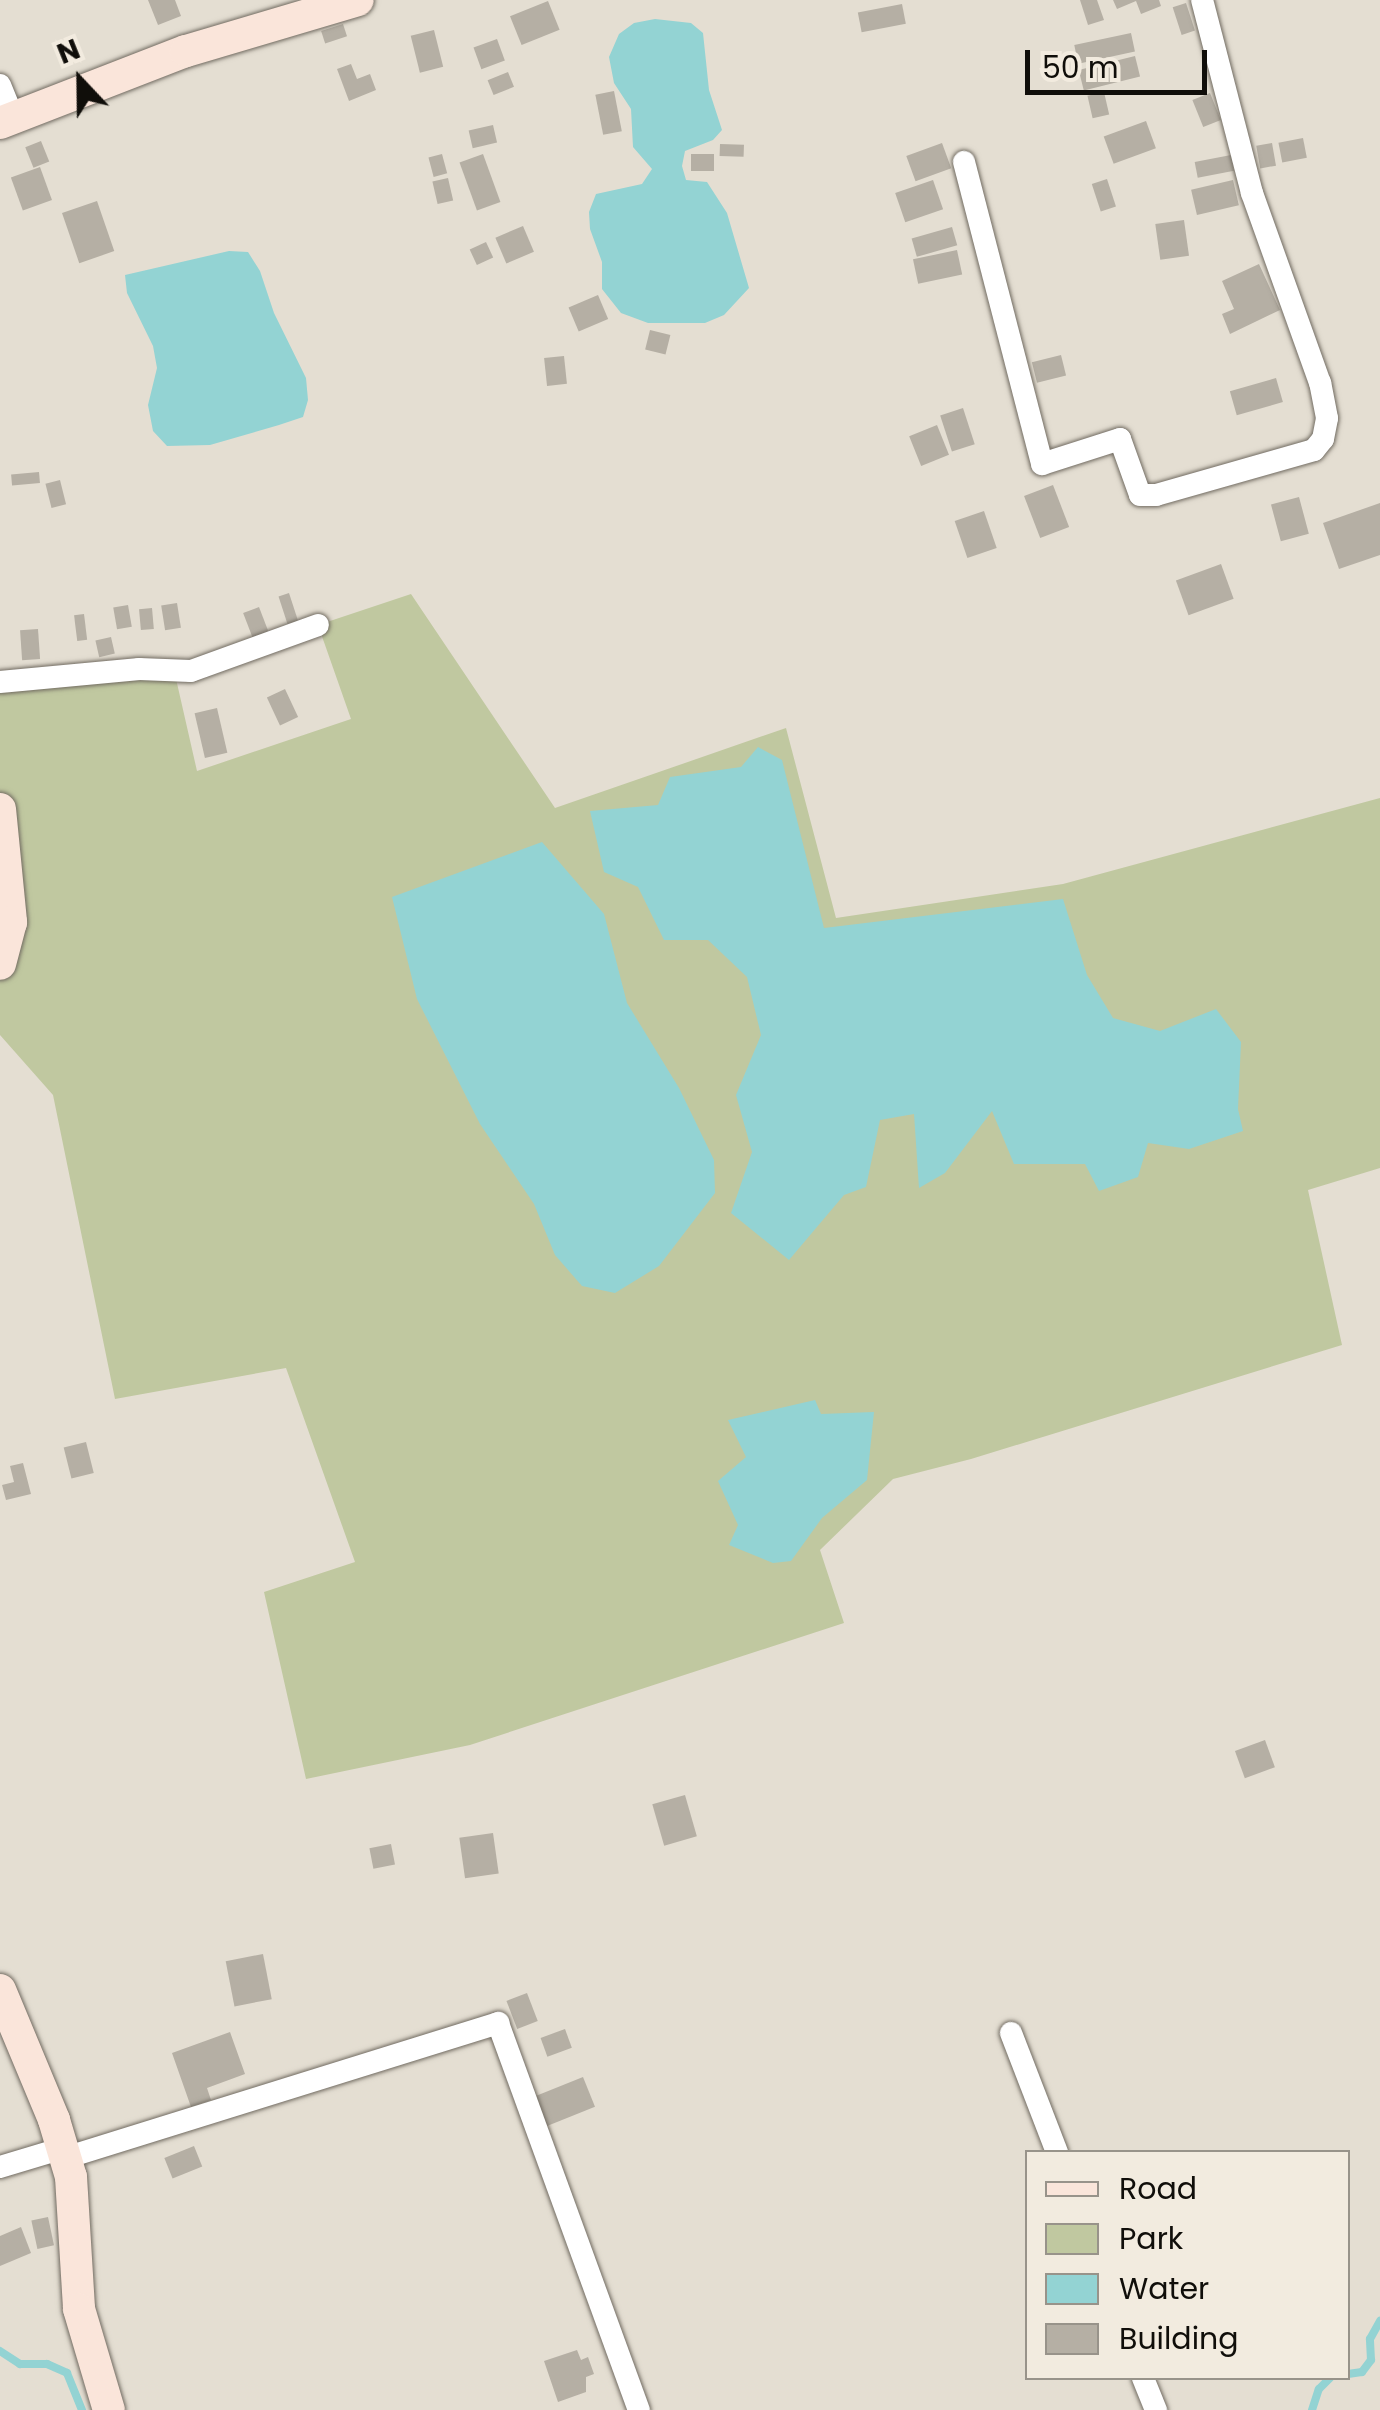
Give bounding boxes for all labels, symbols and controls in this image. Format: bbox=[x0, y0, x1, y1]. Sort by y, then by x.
north arrow bbox=[30, 30, 130, 130]
text: N bbox=[52, 30, 86, 74]
scale bar bbox=[1030, 30, 1212, 92]
text: 50 m bbox=[1042, 46, 1119, 89]
legend bbox=[1025, 2150, 1350, 2380]
text: Road bbox=[1119, 2167, 1197, 2210]
text: Park bbox=[1119, 2217, 1183, 2260]
text: Water bbox=[1119, 2267, 1209, 2310]
text: Building bbox=[1119, 2317, 1239, 2360]

